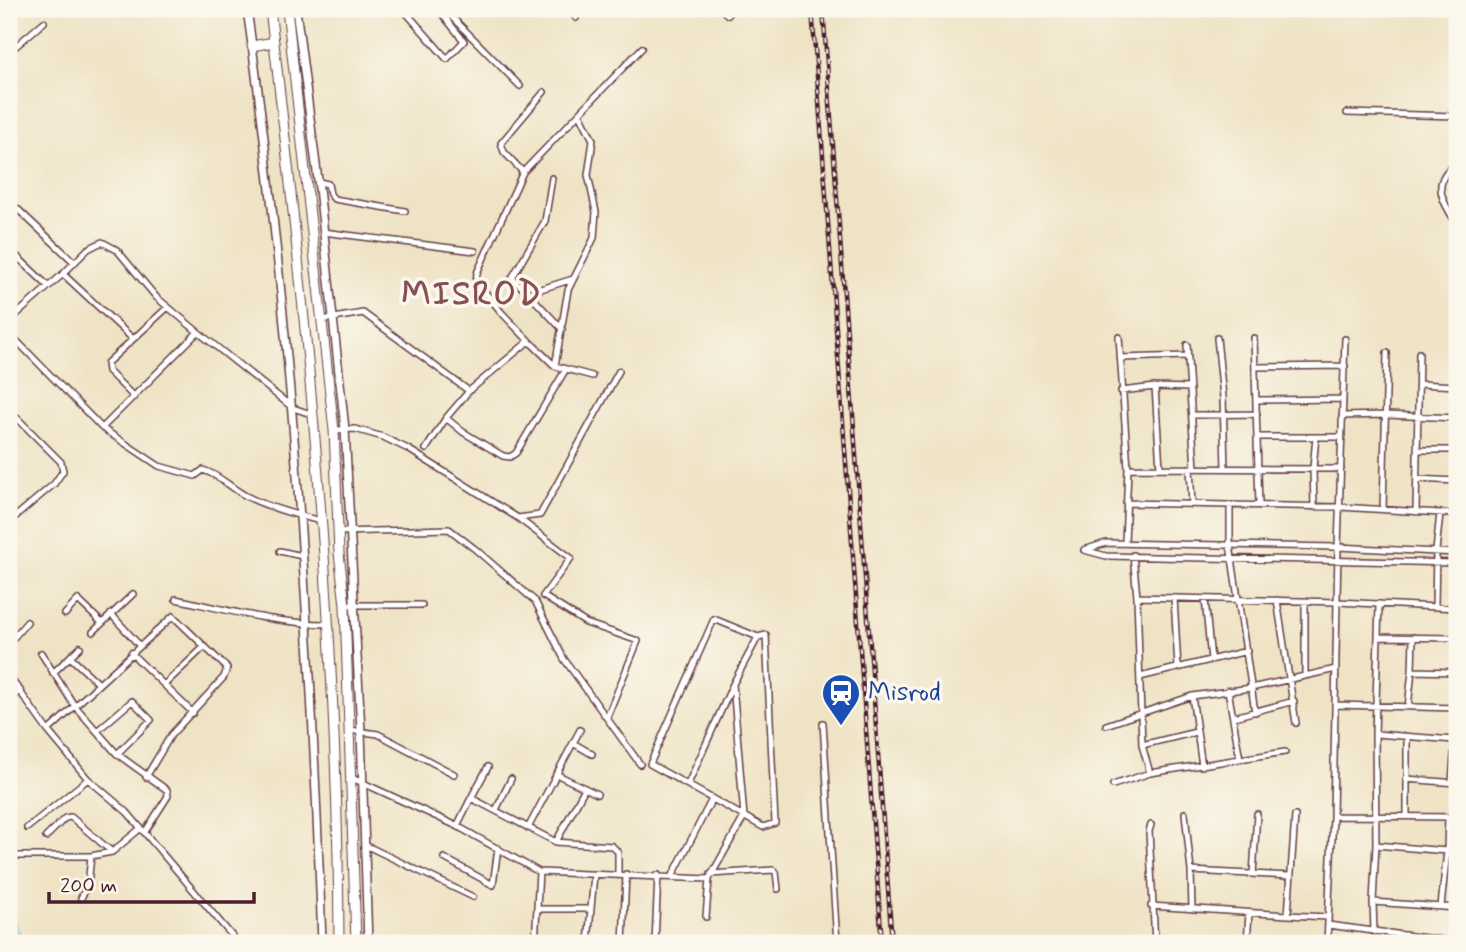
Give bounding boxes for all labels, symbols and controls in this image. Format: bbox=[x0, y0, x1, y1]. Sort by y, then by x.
district label: MISROD bbox=[402, 273, 542, 317]
station icon: Misrod bbox=[820, 672, 862, 727]
place label: Misrod bbox=[868, 676, 941, 710]
scale bar bbox=[49, 861, 254, 905]
text: 200 m bbox=[60, 872, 117, 900]

